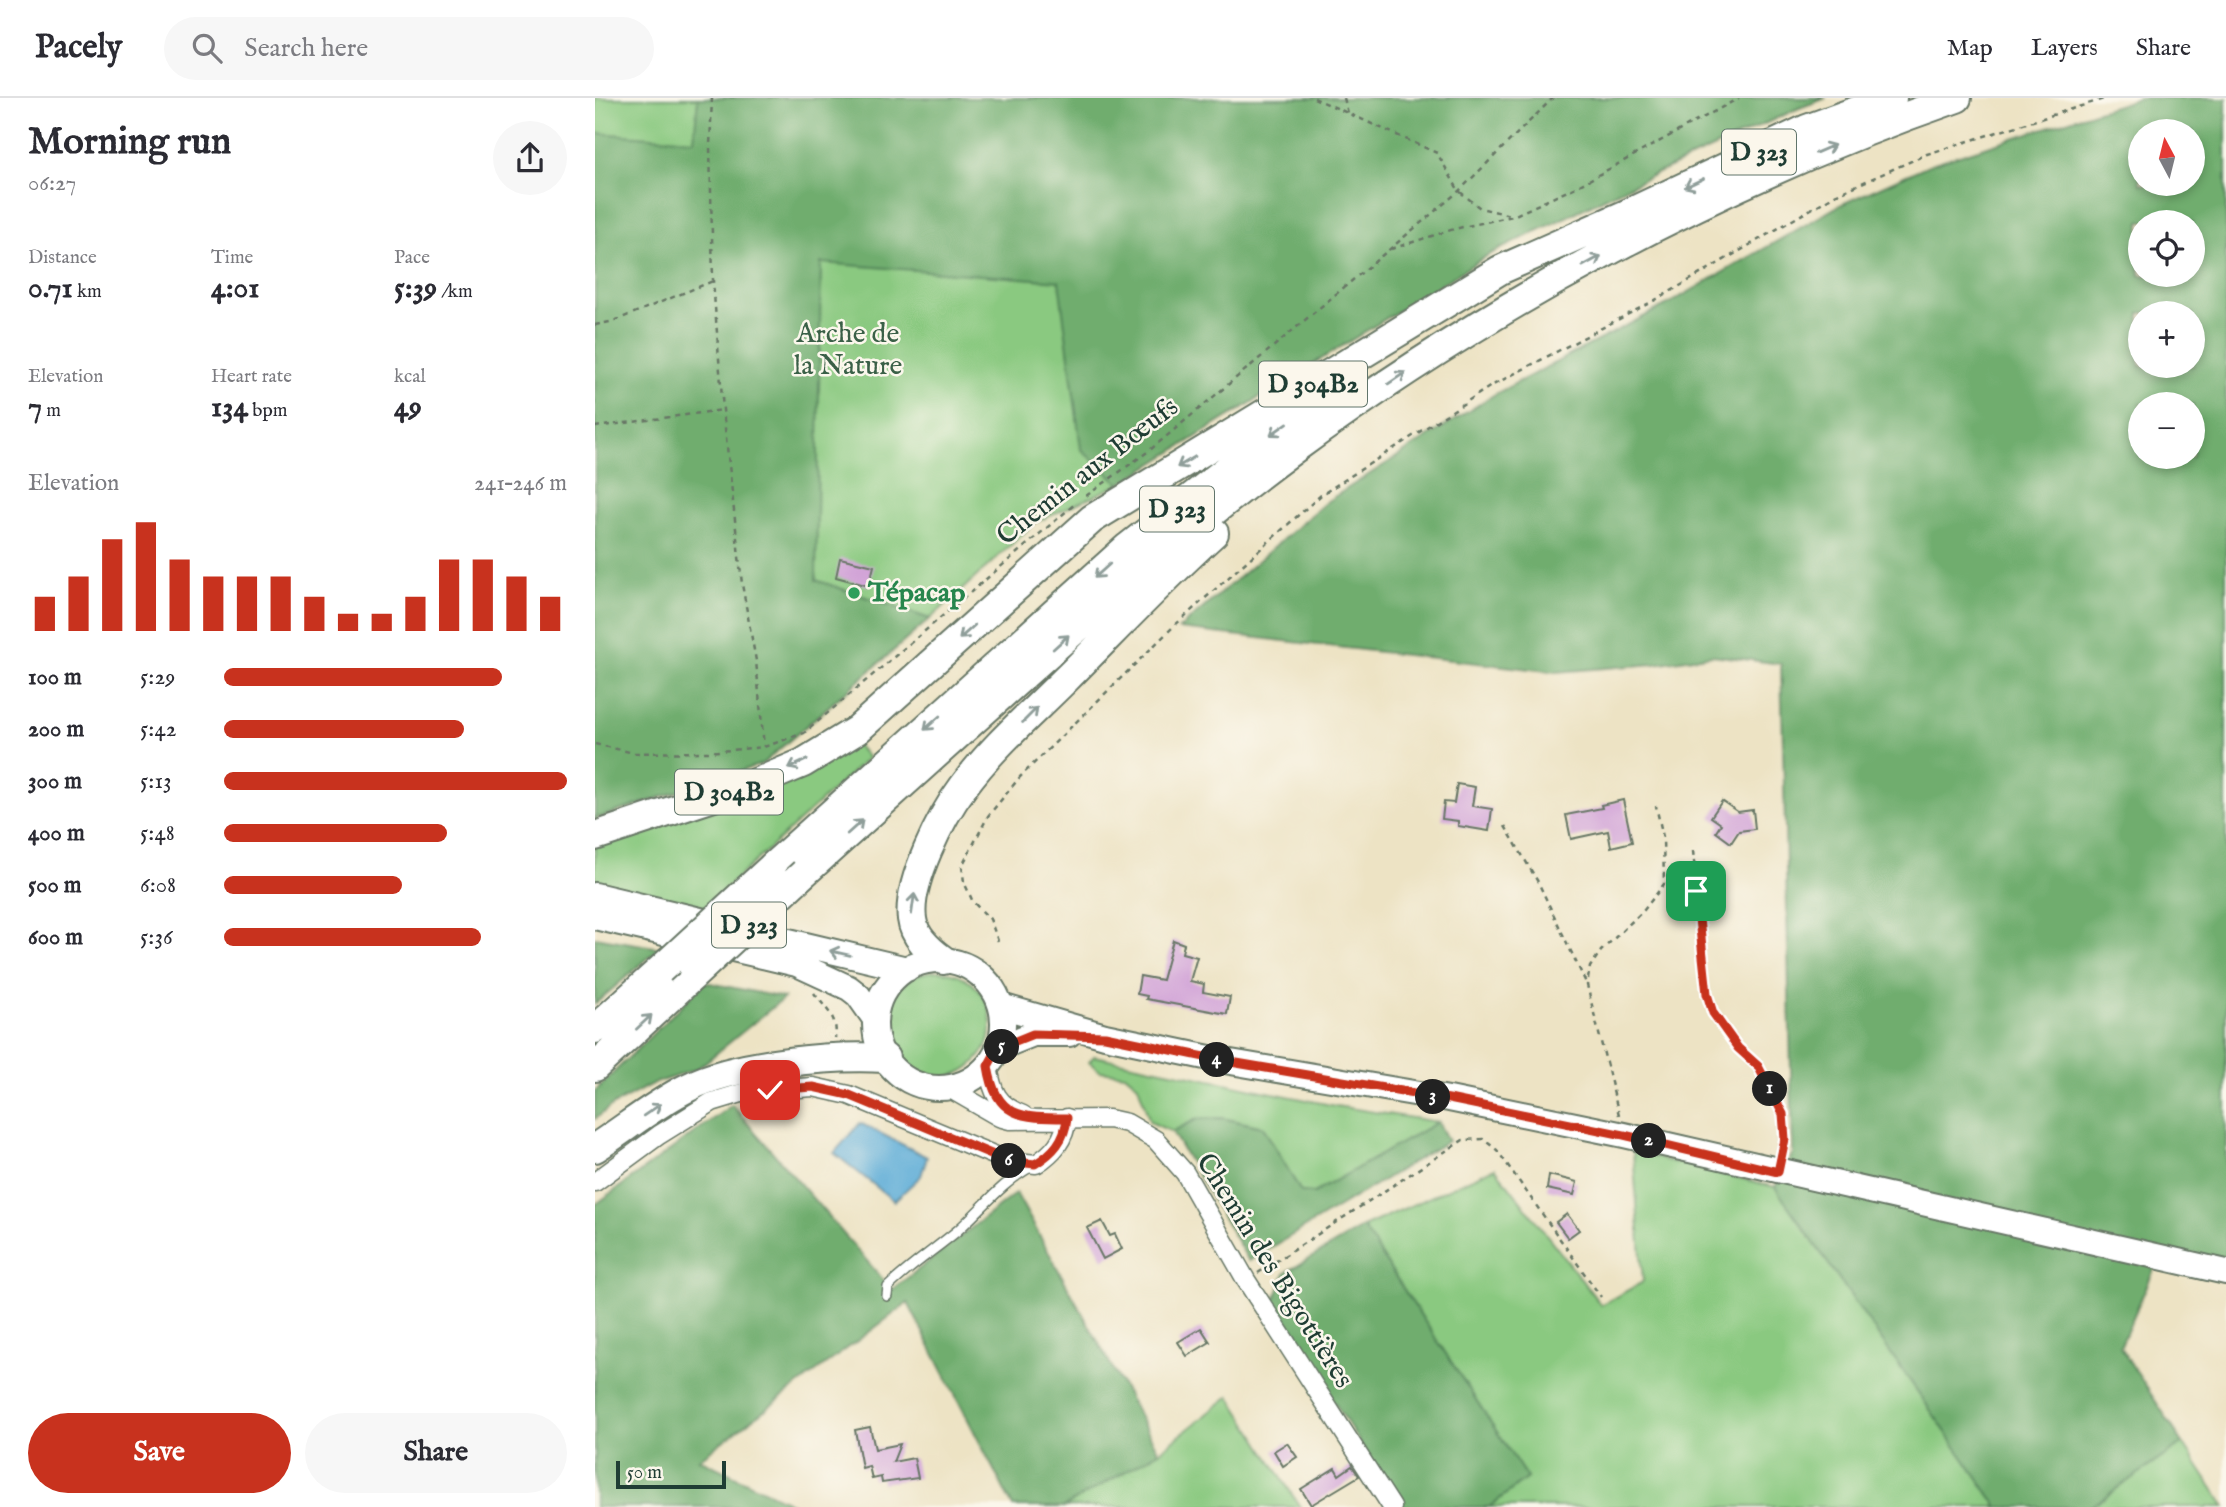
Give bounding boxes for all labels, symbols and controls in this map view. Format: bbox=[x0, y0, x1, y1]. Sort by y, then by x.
search box bbox=[164, 17, 654, 80]
text: Pacely bbox=[35, 27, 122, 69]
icon: search bbox=[188, 29, 226, 67]
text: Search here bbox=[244, 32, 368, 65]
text: Map bbox=[1947, 33, 1993, 64]
text: Layers bbox=[2031, 33, 2098, 64]
text: Share bbox=[2136, 33, 2191, 64]
text: Morning run bbox=[28, 119, 231, 167]
north arrow bbox=[2128, 119, 2205, 196]
map controls bbox=[2128, 119, 2205, 469]
button: share bbox=[493, 121, 567, 195]
road number: D 323 bbox=[1722, 130, 1796, 174]
one-way arrow bbox=[1814, 141, 1836, 154]
text: 06:27 bbox=[28, 169, 76, 198]
one-way arrow bbox=[1684, 177, 1705, 190]
button: locate bbox=[2128, 210, 2205, 287]
text: Distance bbox=[28, 246, 97, 270]
text: Time bbox=[211, 246, 253, 270]
text: Pace bbox=[394, 246, 430, 270]
one-way arrow bbox=[1581, 254, 1602, 268]
text: 0.71 bbox=[28, 270, 73, 308]
text: 4:01 bbox=[211, 270, 259, 308]
text: 5:39 bbox=[394, 270, 437, 308]
text: km bbox=[73, 280, 102, 304]
text: /km bbox=[437, 280, 473, 304]
button: + bbox=[2128, 301, 2205, 378]
park label: Arche de la Nature bbox=[794, 317, 902, 384]
road number: D 304B2 bbox=[1259, 362, 1367, 406]
text: Elevation bbox=[28, 365, 103, 389]
text: Heart rate bbox=[211, 365, 292, 389]
text: kcal bbox=[394, 365, 426, 389]
one-way arrow bbox=[1387, 371, 1406, 386]
text: 7 bbox=[28, 389, 42, 427]
text: 134 bbox=[211, 389, 248, 427]
text: 49 bbox=[394, 389, 422, 427]
street label: Chemin aux Bœufs bbox=[990, 390, 1186, 554]
button: − bbox=[2128, 392, 2205, 469]
text: m bbox=[42, 399, 61, 423]
text: bpm bbox=[248, 399, 287, 423]
one-way arrow bbox=[1270, 422, 1289, 436]
one-way arrow bbox=[1176, 455, 1196, 469]
text: Elevation bbox=[28, 469, 119, 498]
text: 241–246 m bbox=[474, 469, 567, 498]
road number: D 323 bbox=[1140, 486, 1214, 532]
one-way arrow bbox=[1093, 563, 1111, 579]
place label: Tépacap bbox=[867, 576, 965, 611]
marker: Tépacap bbox=[846, 585, 862, 601]
one-way arrow bbox=[958, 623, 976, 639]
one-way arrow bbox=[1052, 634, 1069, 651]
text: 100 m bbox=[28, 663, 82, 692]
text: 5:29 bbox=[140, 663, 175, 692]
one-way arrow bbox=[1022, 706, 1039, 723]
text: 200 m bbox=[28, 715, 84, 744]
text: 5:42 bbox=[140, 715, 176, 744]
one-way arrow bbox=[923, 715, 941, 731]
one-way arrow bbox=[788, 758, 809, 772]
text: 300 m bbox=[28, 767, 82, 796]
text: 5:13 bbox=[140, 767, 172, 796]
road number: D 304B2 bbox=[675, 770, 783, 814]
text: 400 m bbox=[28, 819, 85, 848]
text: 5:48 bbox=[140, 819, 175, 848]
one-way arrow bbox=[846, 819, 864, 835]
pin bbox=[1666, 861, 1726, 921]
text: 500 m bbox=[28, 871, 82, 900]
text: 6:08 bbox=[140, 871, 176, 900]
icon: arrive bbox=[1677, 872, 1715, 910]
one-way arrow bbox=[907, 893, 920, 916]
road number: D 323 bbox=[712, 902, 786, 947]
text: 600 m bbox=[28, 923, 83, 952]
text: 5:36 bbox=[140, 923, 173, 952]
one-way arrow bbox=[829, 946, 852, 960]
one-way arrow bbox=[635, 1014, 653, 1030]
pin: 5 bbox=[985, 1030, 1019, 1065]
text: 5 bbox=[998, 1034, 1005, 1058]
pin: 4 bbox=[1199, 1042, 1235, 1077]
text: 4 bbox=[1212, 1047, 1221, 1071]
pin bbox=[740, 1060, 800, 1120]
icon: check bbox=[751, 1071, 789, 1109]
pin: 1 bbox=[1753, 1072, 1787, 1107]
text: 1 bbox=[1766, 1076, 1773, 1100]
pin: 3 bbox=[1415, 1080, 1451, 1114]
text: 3 bbox=[1429, 1084, 1436, 1108]
one-way arrow bbox=[641, 1103, 661, 1117]
pin: 2 bbox=[1631, 1124, 1667, 1158]
text: 2 bbox=[1644, 1128, 1653, 1152]
pin: 6 bbox=[991, 1144, 1027, 1178]
street label: Chemin des Bigottières bbox=[1188, 1147, 1360, 1395]
text: 6 bbox=[1004, 1148, 1013, 1172]
button: Save bbox=[28, 1413, 291, 1493]
button: Share bbox=[305, 1413, 567, 1493]
scale bar bbox=[616, 1458, 726, 1490]
text: 50 m bbox=[627, 1461, 662, 1485]

